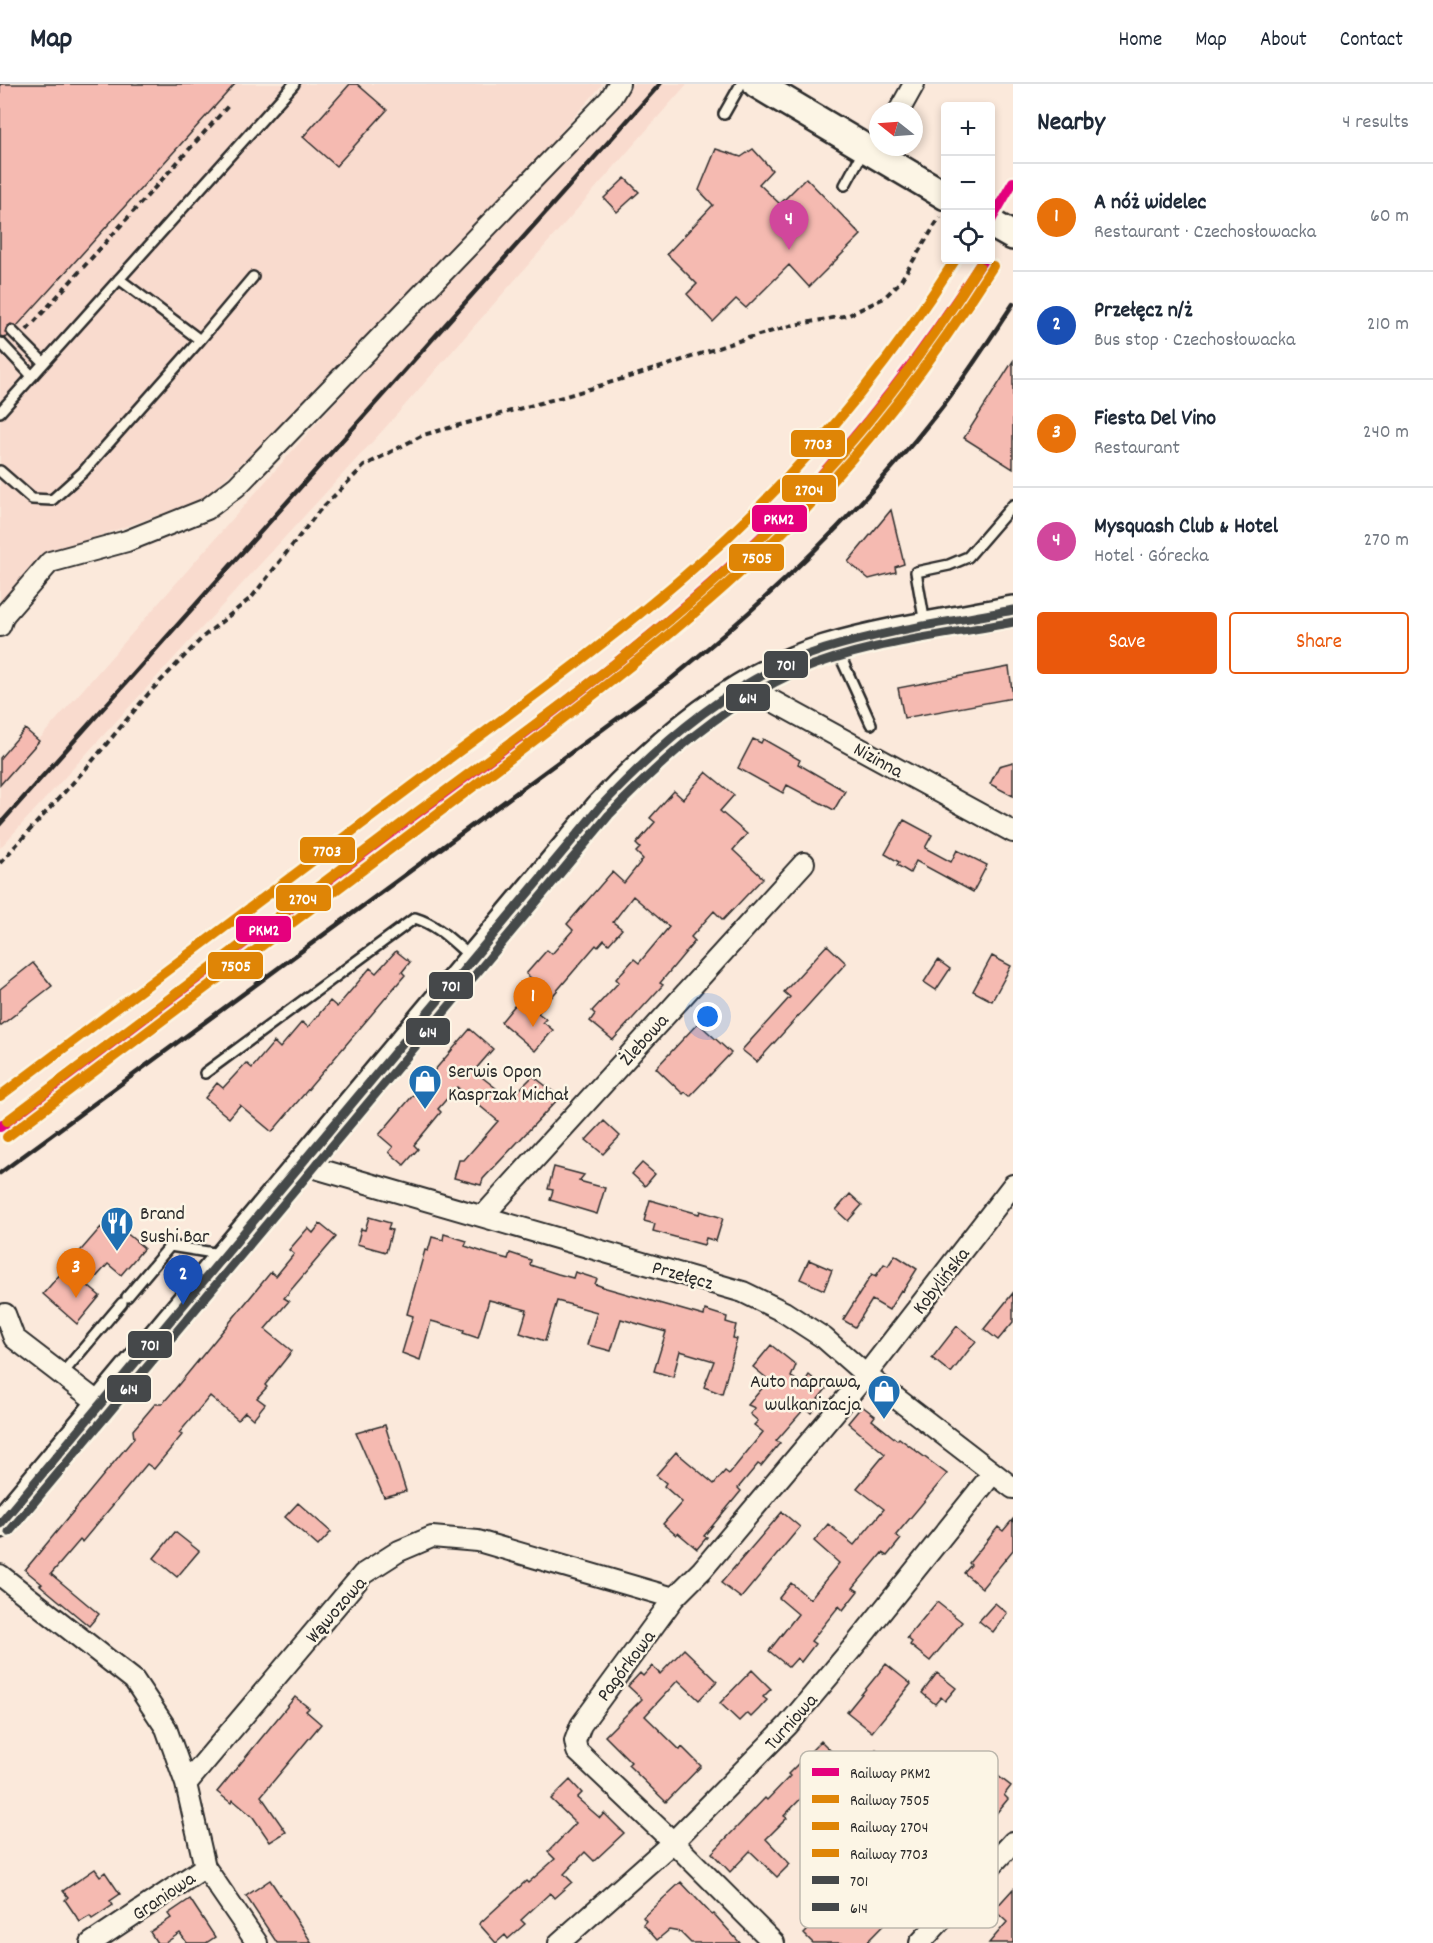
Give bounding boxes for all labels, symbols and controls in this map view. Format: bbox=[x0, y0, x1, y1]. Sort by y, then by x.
text: Map bbox=[30, 21, 72, 61]
text: Home bbox=[1118, 26, 1162, 56]
text: Map bbox=[1195, 26, 1227, 56]
text: About bbox=[1260, 26, 1307, 56]
text: Contact bbox=[1340, 26, 1403, 56]
north arrow bbox=[869, 102, 923, 156]
map controls bbox=[941, 102, 995, 264]
button: + bbox=[941, 102, 995, 156]
text: Nearby bbox=[1037, 105, 1105, 142]
text: 4 results bbox=[1342, 109, 1409, 137]
button: − bbox=[941, 156, 995, 210]
text: A nóż widelec bbox=[1094, 188, 1206, 219]
pin: 4 bbox=[770, 200, 808, 250]
text: 1 bbox=[1054, 203, 1059, 231]
text: 60 m bbox=[1370, 203, 1409, 231]
button: locate bbox=[941, 210, 995, 264]
text: Restaurant · Czechosłowacka bbox=[1094, 219, 1316, 247]
text: Przełęcz n/ż bbox=[1094, 296, 1192, 327]
text: 2 bbox=[1052, 311, 1061, 339]
text: 210 m bbox=[1367, 311, 1409, 339]
text: Bus stop · Czechosłowacka bbox=[1094, 327, 1295, 355]
text: Fiesta Del Vino bbox=[1094, 404, 1216, 435]
text: 3 bbox=[1052, 419, 1061, 447]
text: 240 m bbox=[1363, 419, 1409, 447]
line badge: 7703 bbox=[790, 429, 846, 458]
text: 7703 bbox=[804, 434, 832, 457]
text: Restaurant bbox=[1094, 435, 1180, 463]
line badge: 2704 bbox=[781, 474, 837, 503]
text: 2704 bbox=[795, 480, 823, 503]
line badge: PKM2 bbox=[751, 504, 808, 533]
text: PKM2 bbox=[763, 509, 795, 532]
text: Mysquash Club & Hotel bbox=[1094, 512, 1278, 543]
text: 4 bbox=[1052, 527, 1061, 555]
text: 270 m bbox=[1363, 527, 1409, 555]
line badge: 7505 bbox=[728, 543, 785, 572]
text: Hotel · Górecka bbox=[1094, 543, 1209, 571]
text: 7505 bbox=[742, 548, 772, 571]
button: Save bbox=[1037, 612, 1217, 674]
button: Share bbox=[1229, 612, 1409, 674]
line badge: 701 bbox=[763, 650, 809, 679]
text: 701 bbox=[777, 655, 795, 678]
line badge: 614 bbox=[725, 683, 771, 712]
text: 614 bbox=[739, 688, 757, 711]
street label: Nizinna bbox=[848, 737, 908, 787]
line badge: 7703 bbox=[299, 836, 356, 864]
text: 7703 bbox=[313, 841, 341, 864]
line badge: 2704 bbox=[275, 884, 332, 912]
text: 2704 bbox=[289, 889, 317, 912]
line badge: PKM2 bbox=[235, 915, 292, 943]
text: PKM2 bbox=[248, 920, 280, 943]
line badge: 7505 bbox=[207, 951, 264, 980]
text: 7505 bbox=[221, 956, 251, 979]
line badge: 701 bbox=[428, 971, 474, 1000]
text: 701 bbox=[442, 976, 460, 999]
pin: 1 bbox=[514, 978, 552, 1027]
your location bbox=[693, 1002, 722, 1031]
street label: Żlebowa bbox=[614, 1008, 677, 1074]
line badge: 614 bbox=[405, 1017, 451, 1046]
text: 614 bbox=[419, 1022, 437, 1045]
place label: Serwis Opon Kasprzak Michał bbox=[448, 1059, 568, 1110]
shop icon: Serwis Opon Kasprzak Michał bbox=[407, 1063, 443, 1110]
place label: Brand Sushi Bar bbox=[140, 1201, 210, 1252]
restaurant icon: Brand Sushi Bar bbox=[99, 1205, 135, 1252]
street label: Kobylińska bbox=[907, 1242, 978, 1321]
pin: 3 bbox=[56, 1248, 96, 1298]
street label: Przełęcz bbox=[648, 1255, 716, 1299]
pin: 2 bbox=[164, 1256, 202, 1305]
line badge: 701 bbox=[127, 1330, 173, 1359]
text: 701 bbox=[141, 1335, 159, 1358]
place label: Auto naprawa, wulkanizacja bbox=[750, 1369, 862, 1420]
shop icon: Auto naprawa, wulkanizacja bbox=[866, 1373, 902, 1420]
line badge: 614 bbox=[106, 1374, 152, 1403]
text: 614 bbox=[120, 1379, 138, 1402]
street label: Wąwozowa bbox=[300, 1571, 375, 1651]
street label: Pagórkowa bbox=[591, 1625, 664, 1708]
street label: Turniowa bbox=[759, 1688, 826, 1758]
legend bbox=[800, 1751, 998, 1928]
text: Railway PKM2 bbox=[850, 1763, 931, 1786]
text: Railway 7505 bbox=[850, 1790, 930, 1813]
text: Railway 2704 bbox=[850, 1817, 928, 1840]
text: Railway 7703 bbox=[850, 1844, 928, 1867]
street label: Graniowa bbox=[127, 1866, 202, 1929]
text: 701 bbox=[850, 1871, 868, 1894]
text: 614 bbox=[850, 1898, 868, 1921]

